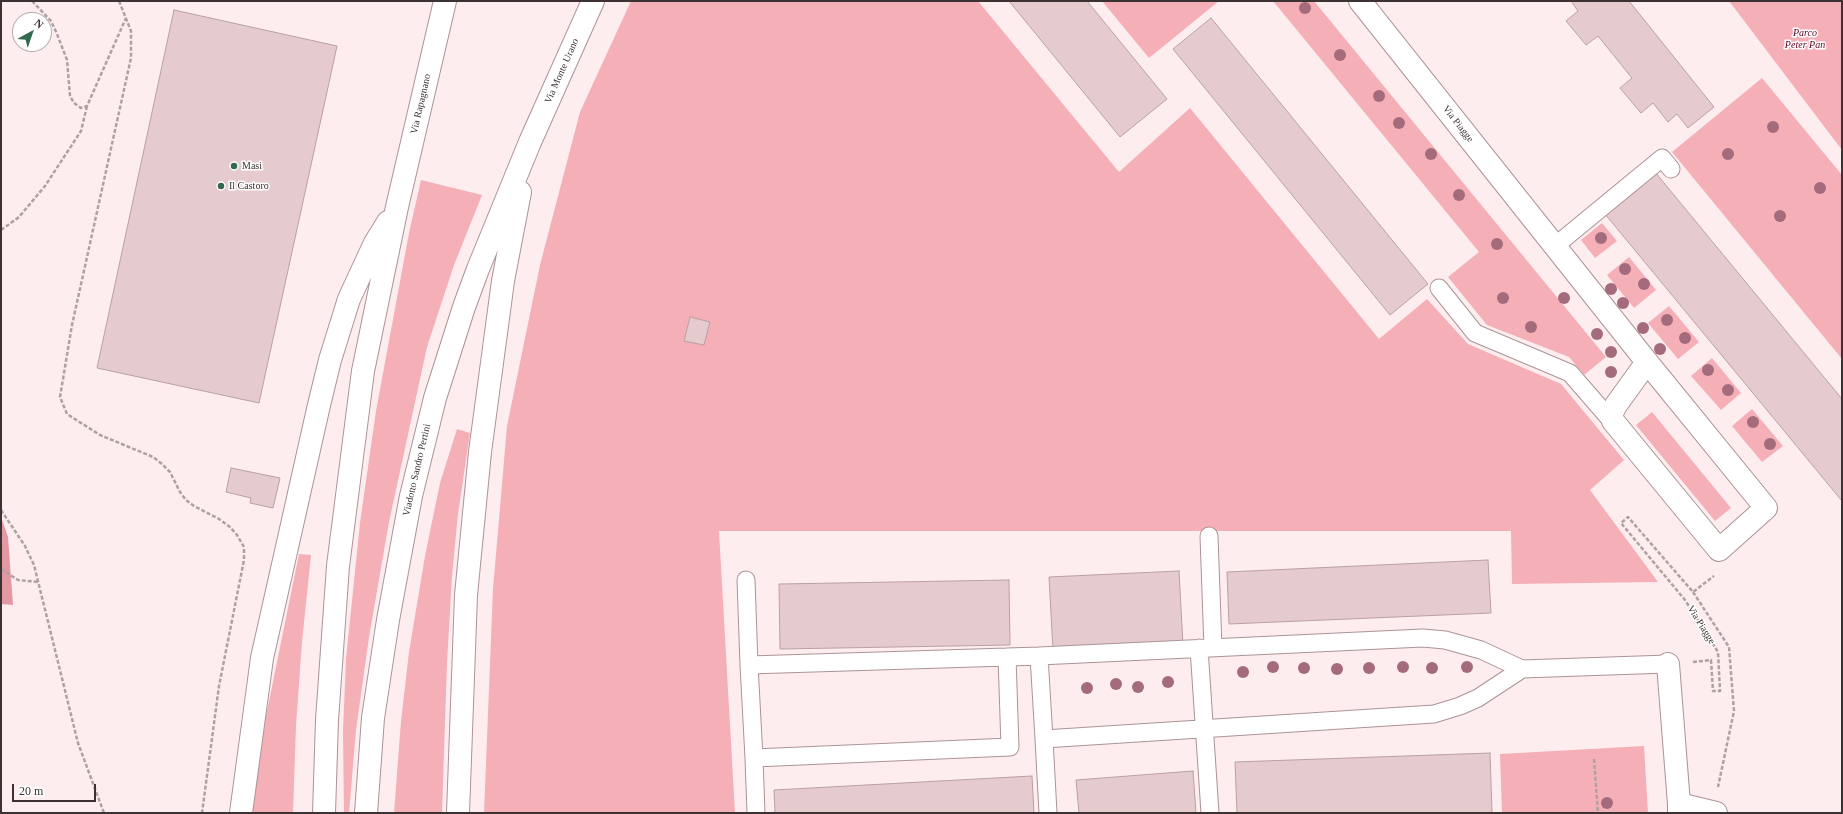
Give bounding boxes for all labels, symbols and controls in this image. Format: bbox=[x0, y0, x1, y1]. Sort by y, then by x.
north arrow bbox=[12, 12, 52, 52]
text: N bbox=[32, 16, 46, 31]
park label: Parco Peter Pan bbox=[1785, 27, 1825, 50]
street label: Via Monte Urano bbox=[542, 37, 582, 105]
street label: Via Rapagnano bbox=[408, 73, 434, 135]
street label: Via Piagge bbox=[1440, 103, 1476, 145]
place label: Masi bbox=[242, 160, 262, 172]
marker: Masi bbox=[229, 161, 239, 171]
place label: Il Castoro bbox=[229, 180, 269, 192]
marker: Il Castoro bbox=[216, 181, 226, 191]
street label: Viadotto Sandro Pertini bbox=[401, 423, 433, 517]
street label: Via Piagge bbox=[1684, 603, 1718, 647]
scale bar bbox=[14, 776, 98, 802]
text: 20 m bbox=[19, 784, 43, 798]

